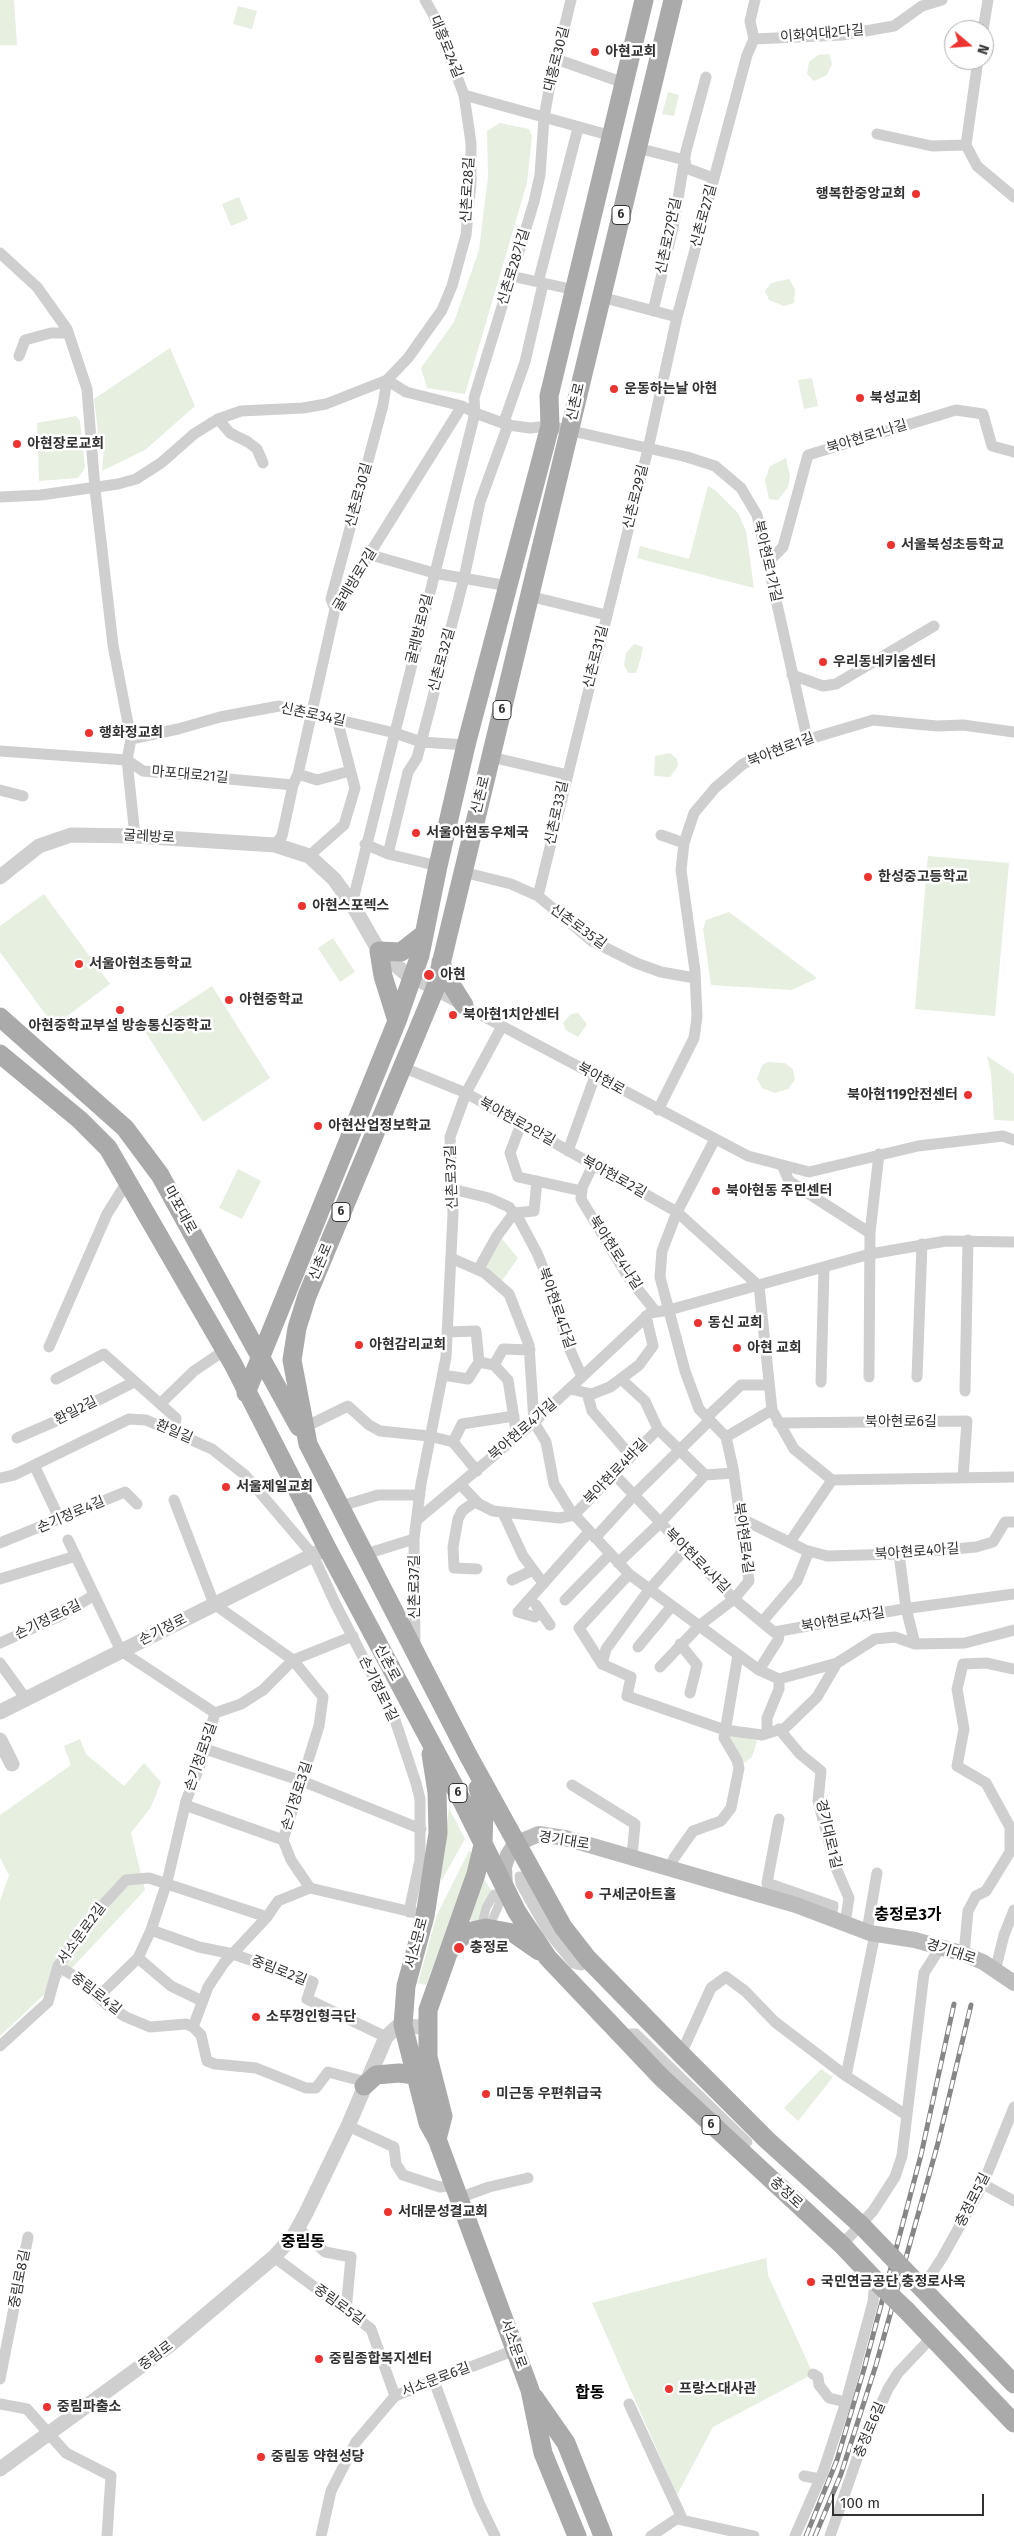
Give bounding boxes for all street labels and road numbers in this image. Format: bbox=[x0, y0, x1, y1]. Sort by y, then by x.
street label: 대흥로24길 bbox=[426, 13, 466, 81]
street label: 이화여대2다길 bbox=[779, 22, 865, 46]
street label: 대흥로30길 bbox=[541, 25, 573, 93]
street label: 신촌로28길 bbox=[458, 157, 478, 223]
street label: 신촌로27길 bbox=[688, 183, 720, 249]
street label: 신촌로27안길 bbox=[653, 196, 685, 276]
road number: 6 bbox=[612, 206, 630, 224]
street label: 신촌로28가길 bbox=[494, 227, 534, 307]
street label: 신촌로 bbox=[563, 381, 589, 423]
street label: 북아현로1나길 bbox=[825, 417, 909, 457]
street label: 신촌로30길 bbox=[342, 461, 376, 529]
street label: 신촌로29길 bbox=[620, 463, 652, 531]
street label: 북아현로1가길 bbox=[749, 519, 785, 603]
street label: 굴레방로7길 bbox=[330, 545, 380, 615]
street label: 굴레방로9길 bbox=[403, 592, 437, 666]
street label: 신촌로31길 bbox=[580, 624, 612, 690]
street label: 신촌로32길 bbox=[425, 626, 459, 694]
street label: 신촌로34길 bbox=[279, 700, 347, 730]
road number: 6 bbox=[493, 700, 511, 720]
street label: 북아현로1길 bbox=[745, 730, 817, 770]
street label: 마포대로21길 bbox=[151, 763, 229, 787]
street label: 신촌로 bbox=[468, 774, 494, 816]
street label: 신촌로33길 bbox=[542, 779, 572, 847]
street label: 굴레방로 bbox=[123, 827, 175, 847]
street label: 신촌로35길 bbox=[547, 901, 609, 953]
street label: 북아현로 bbox=[574, 1059, 628, 1099]
street label: 북아현로2안길 bbox=[476, 1094, 558, 1150]
street label: 신촌로37길 bbox=[442, 1144, 462, 1210]
street label: 북아현로2길 bbox=[579, 1152, 649, 1202]
street label: 마포대로 bbox=[160, 1183, 200, 1237]
road number: 6 bbox=[332, 1202, 350, 1222]
street label: 북아현로4나길 bbox=[585, 1213, 645, 1293]
street label: 신촌로 bbox=[306, 1241, 336, 1283]
street label: 북아현로4다길 bbox=[534, 1265, 578, 1351]
street label: 환일2길 bbox=[52, 1393, 100, 1429]
street label: 북아현로4가길 bbox=[486, 1396, 560, 1464]
street label: 북아현로6길 bbox=[865, 1414, 937, 1430]
street label: 환일길 bbox=[153, 1417, 195, 1447]
street label: 북아현로4바길 bbox=[581, 1436, 651, 1508]
street label: 손기정로4길 bbox=[35, 1493, 107, 1537]
street label: 북아현로4길 bbox=[730, 1501, 756, 1575]
street label: 북아현로4사길 bbox=[661, 1525, 733, 1597]
street label: 북아현로4아길 bbox=[874, 1541, 960, 1563]
street label: 신촌로37길 bbox=[407, 1555, 423, 1619]
street label: 손기정로6길 bbox=[12, 1597, 84, 1643]
street label: 북아현로4자길 bbox=[800, 1604, 886, 1636]
street label: 손기정로 bbox=[136, 1611, 190, 1649]
street label: 신촌로 bbox=[371, 1642, 403, 1684]
street label: 손기정로1길 bbox=[355, 1654, 401, 1724]
street label: 손기정로5길 bbox=[181, 1721, 221, 1793]
street label: 손기정로3길 bbox=[278, 1759, 316, 1833]
road number: 6 bbox=[449, 1784, 467, 1802]
street label: 경기대로1길 bbox=[812, 1798, 844, 1870]
street label: 경기대로 bbox=[537, 1829, 591, 1853]
street label: 서소문로2길 bbox=[54, 1900, 110, 1968]
street label: 서소문로 bbox=[402, 1916, 432, 1970]
street label: 경기대로 bbox=[924, 1936, 978, 1968]
street label: 중림로2길 bbox=[249, 1953, 309, 1989]
street label: 중림로4길 bbox=[68, 1969, 124, 2019]
road number: 6 bbox=[702, 2116, 720, 2134]
street label: 충정로5길 bbox=[952, 2170, 994, 2230]
street label: 충정로 bbox=[766, 2174, 806, 2212]
street label: 중림로8길 bbox=[6, 2248, 34, 2310]
street label: 중림로5길 bbox=[310, 2281, 368, 2329]
street label: 서소문로 bbox=[496, 2317, 530, 2371]
street label: 중림로 bbox=[136, 2338, 176, 2374]
street label: 서소문로6길 bbox=[399, 2359, 473, 2401]
street label: 충정로6길 bbox=[851, 2400, 889, 2460]

